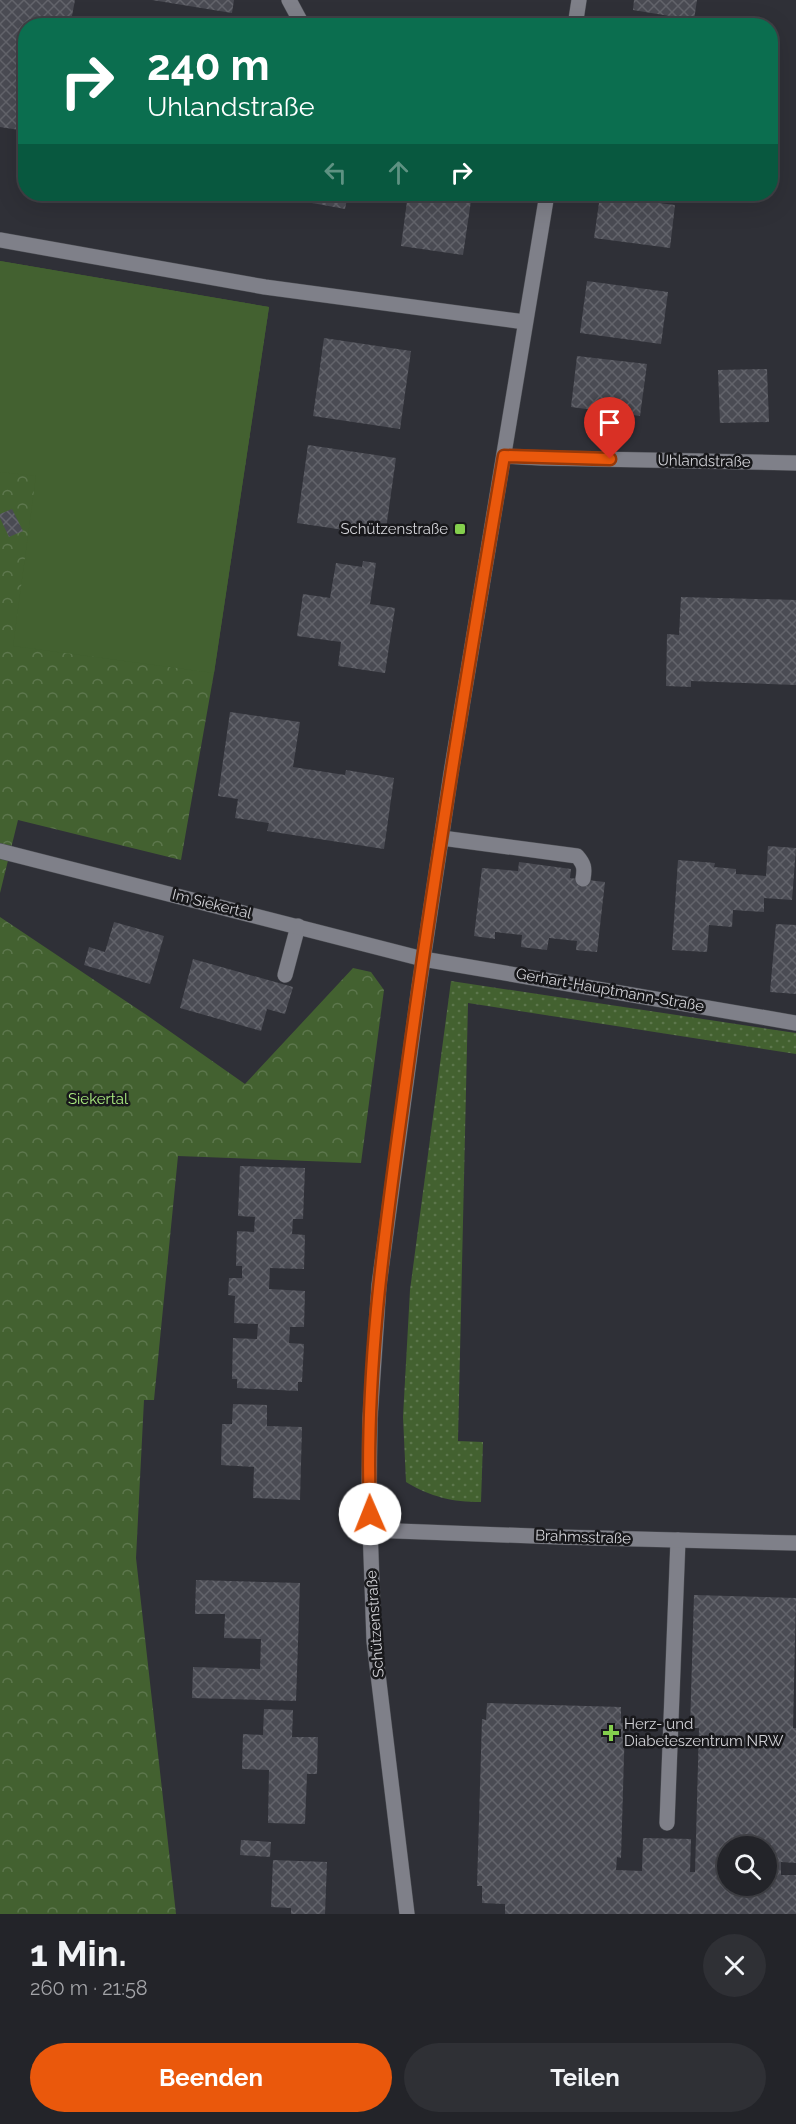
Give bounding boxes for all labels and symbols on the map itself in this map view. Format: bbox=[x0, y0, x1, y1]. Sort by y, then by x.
pin bbox=[584, 397, 635, 459]
street label: Uhlandstraße bbox=[657, 451, 751, 471]
place label: Schützenstraße bbox=[340, 520, 448, 538]
marker: Schützenstraße bbox=[453, 522, 467, 536]
street label: Im Siekertal bbox=[170, 885, 255, 923]
street label: Gerhart-Hauptmann-Straße bbox=[514, 965, 706, 1015]
park label: Siekertal bbox=[68, 1090, 129, 1108]
position arrow bbox=[338, 1482, 402, 1546]
street label: Brahmsstraße bbox=[535, 1526, 631, 1548]
street label: Schützenstraße bbox=[362, 1570, 388, 1678]
place label: Herz- und Diabeteszentrum NRW bbox=[624, 1715, 784, 1750]
marker: Herz- und Diabeteszentrum NRW bbox=[602, 1724, 620, 1742]

